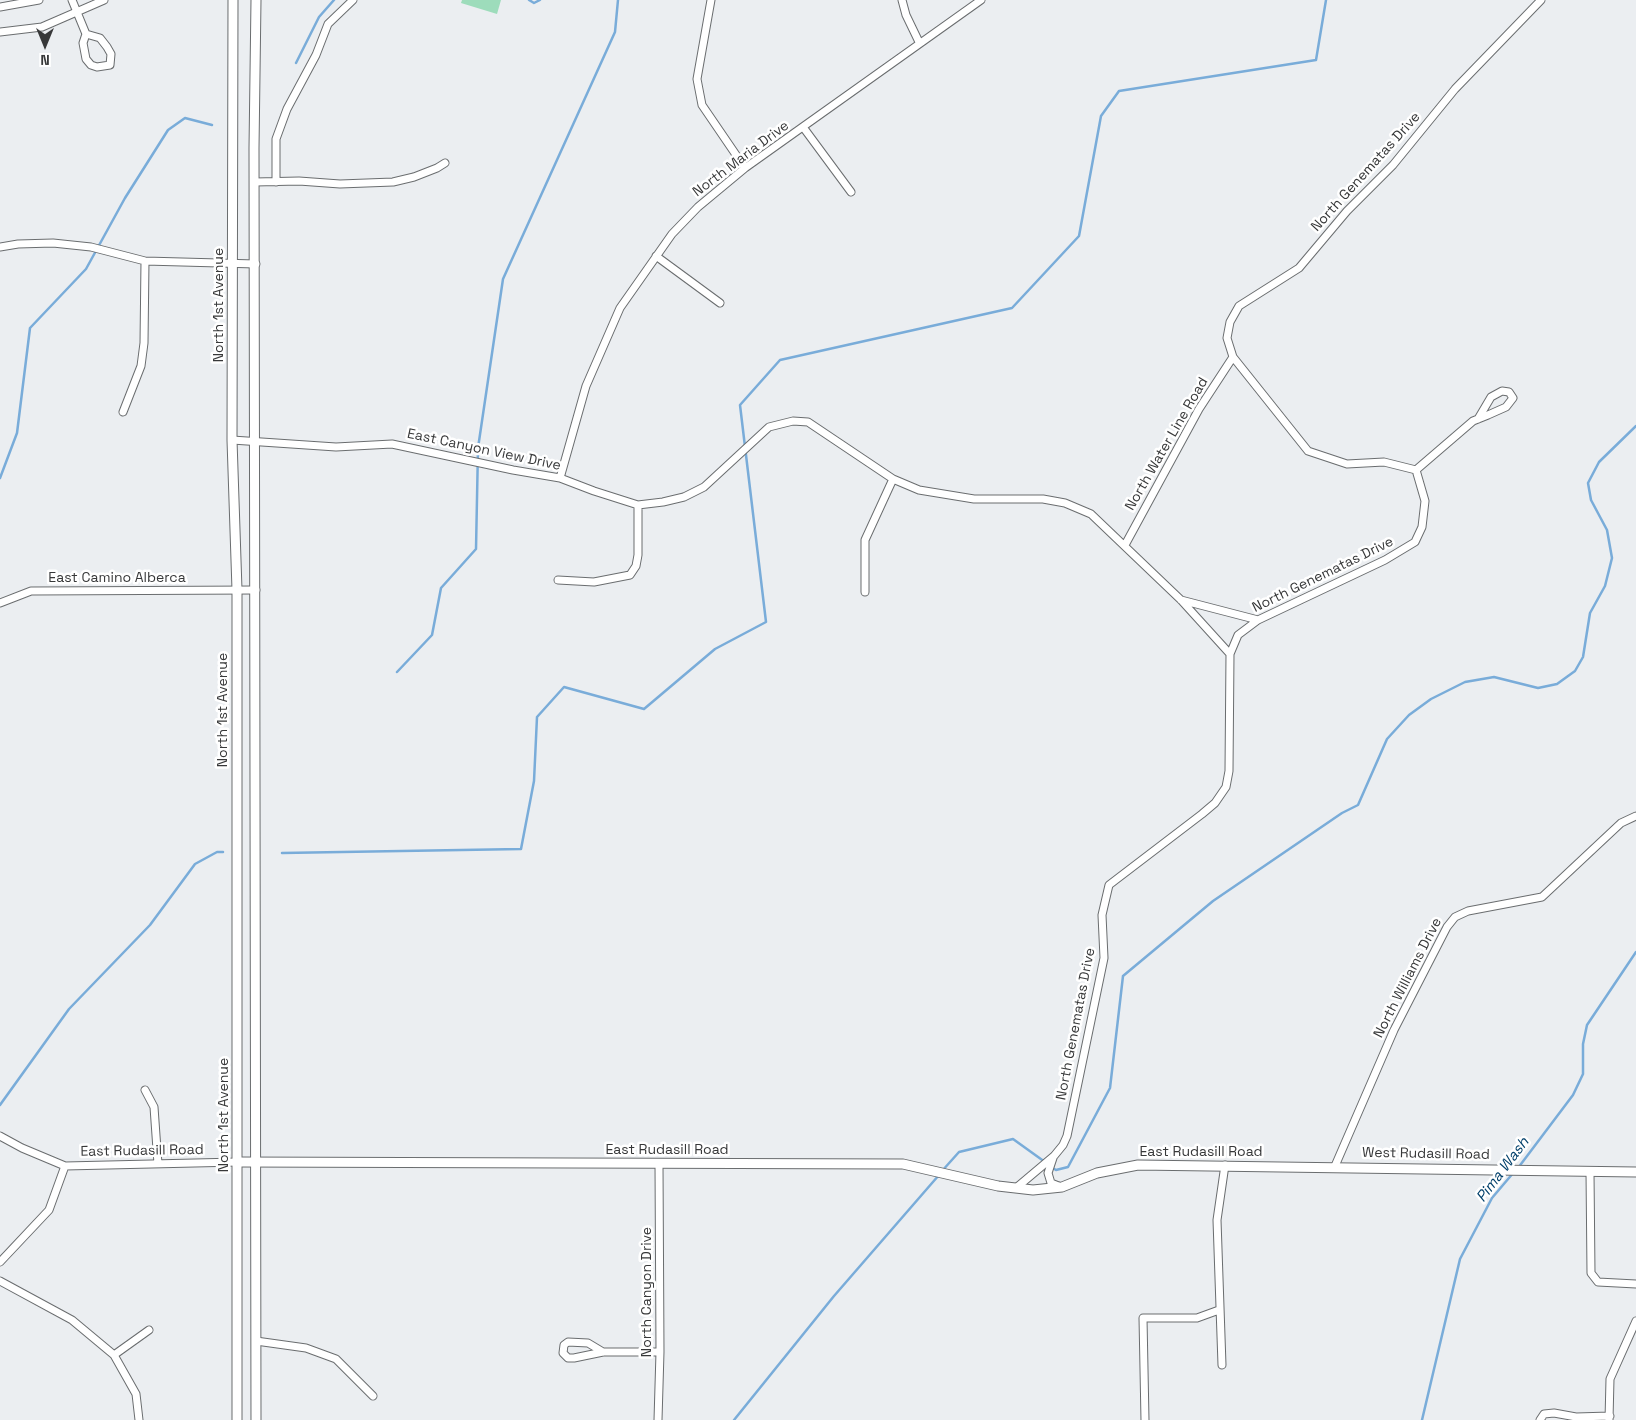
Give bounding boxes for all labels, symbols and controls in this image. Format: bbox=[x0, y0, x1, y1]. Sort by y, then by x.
north arrow bbox=[20, 20, 70, 70]
text: N bbox=[40, 51, 50, 69]
street label: North Genematas Drive bbox=[1308, 109, 1424, 235]
street label: North Maria Drive bbox=[690, 117, 792, 201]
street label: North 1st Avenue bbox=[211, 248, 227, 362]
street label: North Water Line Road bbox=[1122, 374, 1212, 514]
street label: East Canyon View Drive bbox=[406, 426, 562, 474]
street label: North Genematas Drive bbox=[1250, 534, 1396, 616]
street label: East Camino Alberca bbox=[48, 570, 186, 586]
street label: North 1st Avenue bbox=[215, 653, 231, 767]
street label: North Williams Drive bbox=[1370, 915, 1446, 1041]
street label: North Genematas Drive bbox=[1053, 946, 1099, 1102]
street label: North 1st Avenue bbox=[216, 1058, 232, 1172]
water label: Pima Wash bbox=[1473, 1134, 1533, 1206]
street label: East Rudasill Road bbox=[80, 1142, 204, 1160]
street label: East Rudasill Road bbox=[605, 1142, 729, 1158]
street label: East Rudasill Road bbox=[1139, 1144, 1263, 1160]
street label: West Rudasill Road bbox=[1362, 1144, 1490, 1164]
street label: North Canyon Drive bbox=[639, 1227, 655, 1357]

